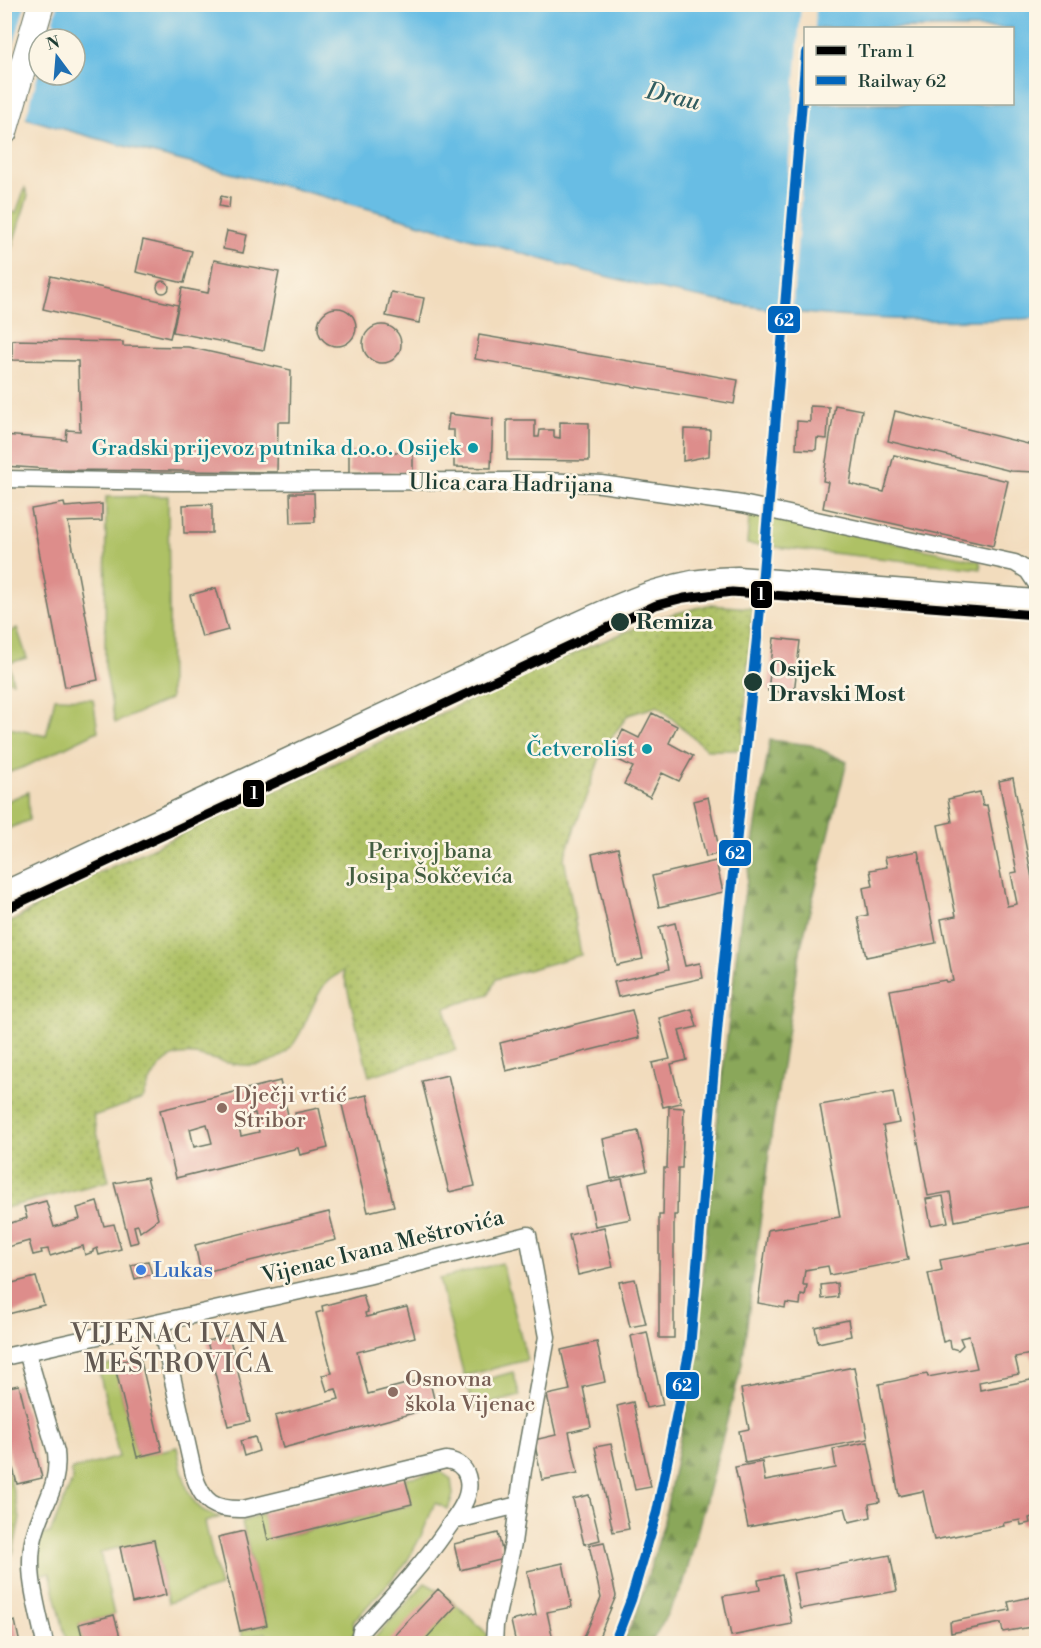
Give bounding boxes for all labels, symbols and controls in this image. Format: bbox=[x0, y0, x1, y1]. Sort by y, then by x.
north arrow bbox=[27, 27, 87, 87]
legend bbox=[804, 27, 1014, 105]
text: N bbox=[44, 32, 62, 55]
text: Tram 1 bbox=[858, 40, 914, 63]
text: Railway 62 bbox=[858, 70, 946, 93]
water label: Drau bbox=[642, 76, 703, 118]
line badge: 62 bbox=[767, 305, 801, 334]
text: 62 bbox=[774, 311, 794, 331]
place label: Gradski prijevoz putnika d.o.o. Osijek bbox=[91, 435, 463, 462]
marker: Gradski prijevoz putnika d.o.o. Osijek bbox=[466, 441, 480, 455]
street label: Ulica cara Hadrijana bbox=[408, 469, 614, 499]
line badge: 1 bbox=[750, 580, 773, 609]
text: 1 bbox=[757, 585, 765, 605]
place label: Remiza bbox=[636, 609, 714, 636]
marker: Remiza bbox=[609, 611, 631, 633]
place label: Osijek Dravski Most bbox=[769, 656, 905, 708]
marker: Osijek Dravski Most bbox=[742, 671, 764, 693]
place label: Četverolist bbox=[526, 734, 635, 763]
marker: Četverolist bbox=[640, 742, 654, 756]
line badge: 1 bbox=[242, 779, 265, 808]
text: 1 bbox=[250, 784, 258, 804]
park label: Perivoj bana Josipa Šokčevića bbox=[346, 838, 514, 890]
line badge: 62 bbox=[718, 839, 752, 867]
text: 62 bbox=[725, 844, 745, 864]
place label: Dječji vrtić Stribor bbox=[234, 1082, 347, 1134]
marker: Dječji vrtić Stribor bbox=[215, 1101, 229, 1115]
street label: Vijenac Ivana Meštrovića bbox=[258, 1204, 508, 1290]
place label: Lukas bbox=[153, 1257, 213, 1284]
marker: Lukas bbox=[134, 1263, 148, 1277]
district label: VIJENAC IVANA MEŠTROVIĆA bbox=[69, 1318, 288, 1380]
place label: Osnovna škola Vijenac bbox=[405, 1366, 535, 1418]
line badge: 62 bbox=[665, 1371, 700, 1400]
text: 62 bbox=[672, 1376, 692, 1396]
marker: Osnovna škola Vijenac bbox=[386, 1385, 400, 1399]

